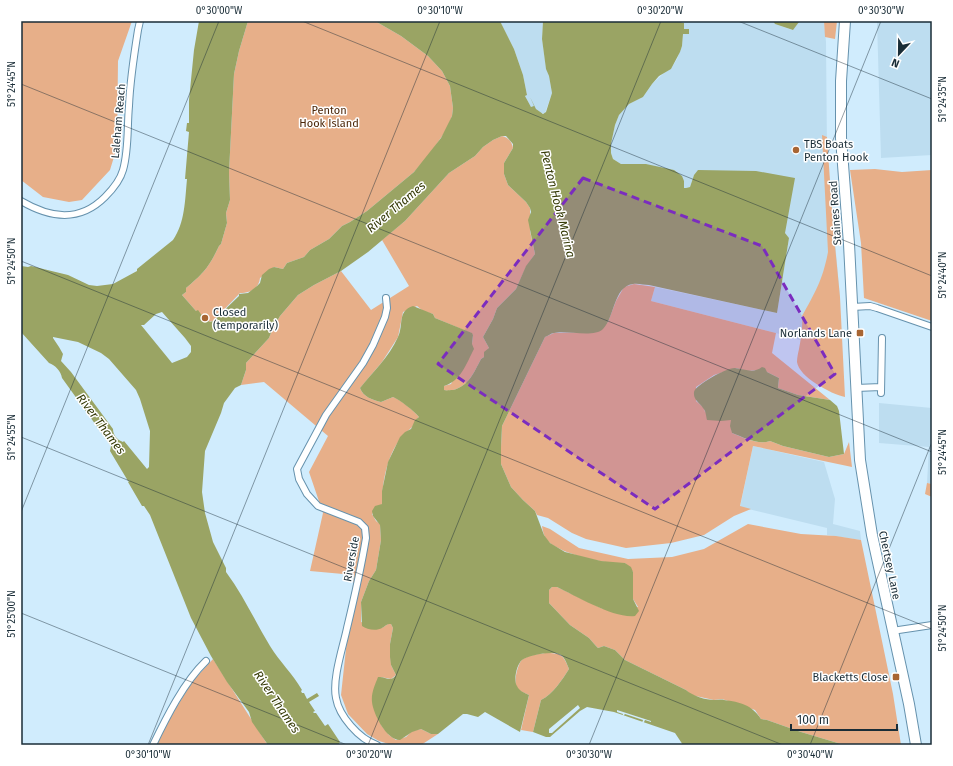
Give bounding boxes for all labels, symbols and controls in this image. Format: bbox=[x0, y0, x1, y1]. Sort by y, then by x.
text: 0°30'00"W bbox=[196, 5, 243, 17]
text: 0°30'10"W bbox=[417, 5, 464, 17]
text: 0°30'20"W bbox=[637, 5, 684, 17]
text: 0°30'30"W bbox=[858, 5, 905, 17]
north arrow bbox=[879, 34, 919, 74]
text: N bbox=[890, 55, 901, 70]
text: 51°24'45"N bbox=[6, 61, 18, 107]
text: 51°24'35"N bbox=[937, 76, 949, 122]
street label: Laleham Reach bbox=[109, 83, 128, 159]
park label: Penton Hook Island bbox=[299, 104, 359, 130]
place label: TBS Boats Penton Hook bbox=[804, 138, 868, 164]
marker: TBS Boats Penton Hook bbox=[791, 145, 801, 155]
water label: Penton Hook Marina bbox=[538, 149, 578, 259]
water label: River Thames bbox=[364, 178, 428, 236]
street label: Staines Road bbox=[827, 180, 844, 246]
text: 51°24'50"N bbox=[6, 237, 18, 285]
text: 51°24'40"N bbox=[937, 252, 949, 298]
place label: Closed (temporarily) bbox=[213, 306, 278, 332]
marker: Closed (temporarily) bbox=[200, 313, 210, 323]
place label: Norlands Lane bbox=[780, 327, 852, 340]
marker: Norlands Lane bbox=[855, 328, 865, 338]
water label: River Thames bbox=[74, 391, 129, 457]
text: 51°24'55"N bbox=[6, 414, 18, 460]
text: 51°24'45"N bbox=[937, 429, 949, 475]
street label: Chertsey Lane bbox=[876, 530, 903, 601]
street label: Riverside bbox=[341, 535, 362, 583]
text: 51°25'00"N bbox=[6, 590, 18, 638]
text: 51°24'50"N bbox=[937, 604, 949, 652]
water label: River Thames bbox=[251, 668, 303, 736]
place label: Blacketts Close bbox=[813, 671, 888, 684]
marker: Blacketts Close bbox=[891, 672, 901, 682]
scale bar bbox=[791, 706, 897, 732]
text: 100 m bbox=[797, 713, 829, 727]
text: 0°30'10"W bbox=[125, 749, 172, 761]
text: 0°30'20"W bbox=[346, 749, 393, 761]
text: 0°30'30"W bbox=[566, 749, 613, 761]
text: 0°30'40"W bbox=[787, 749, 834, 761]

